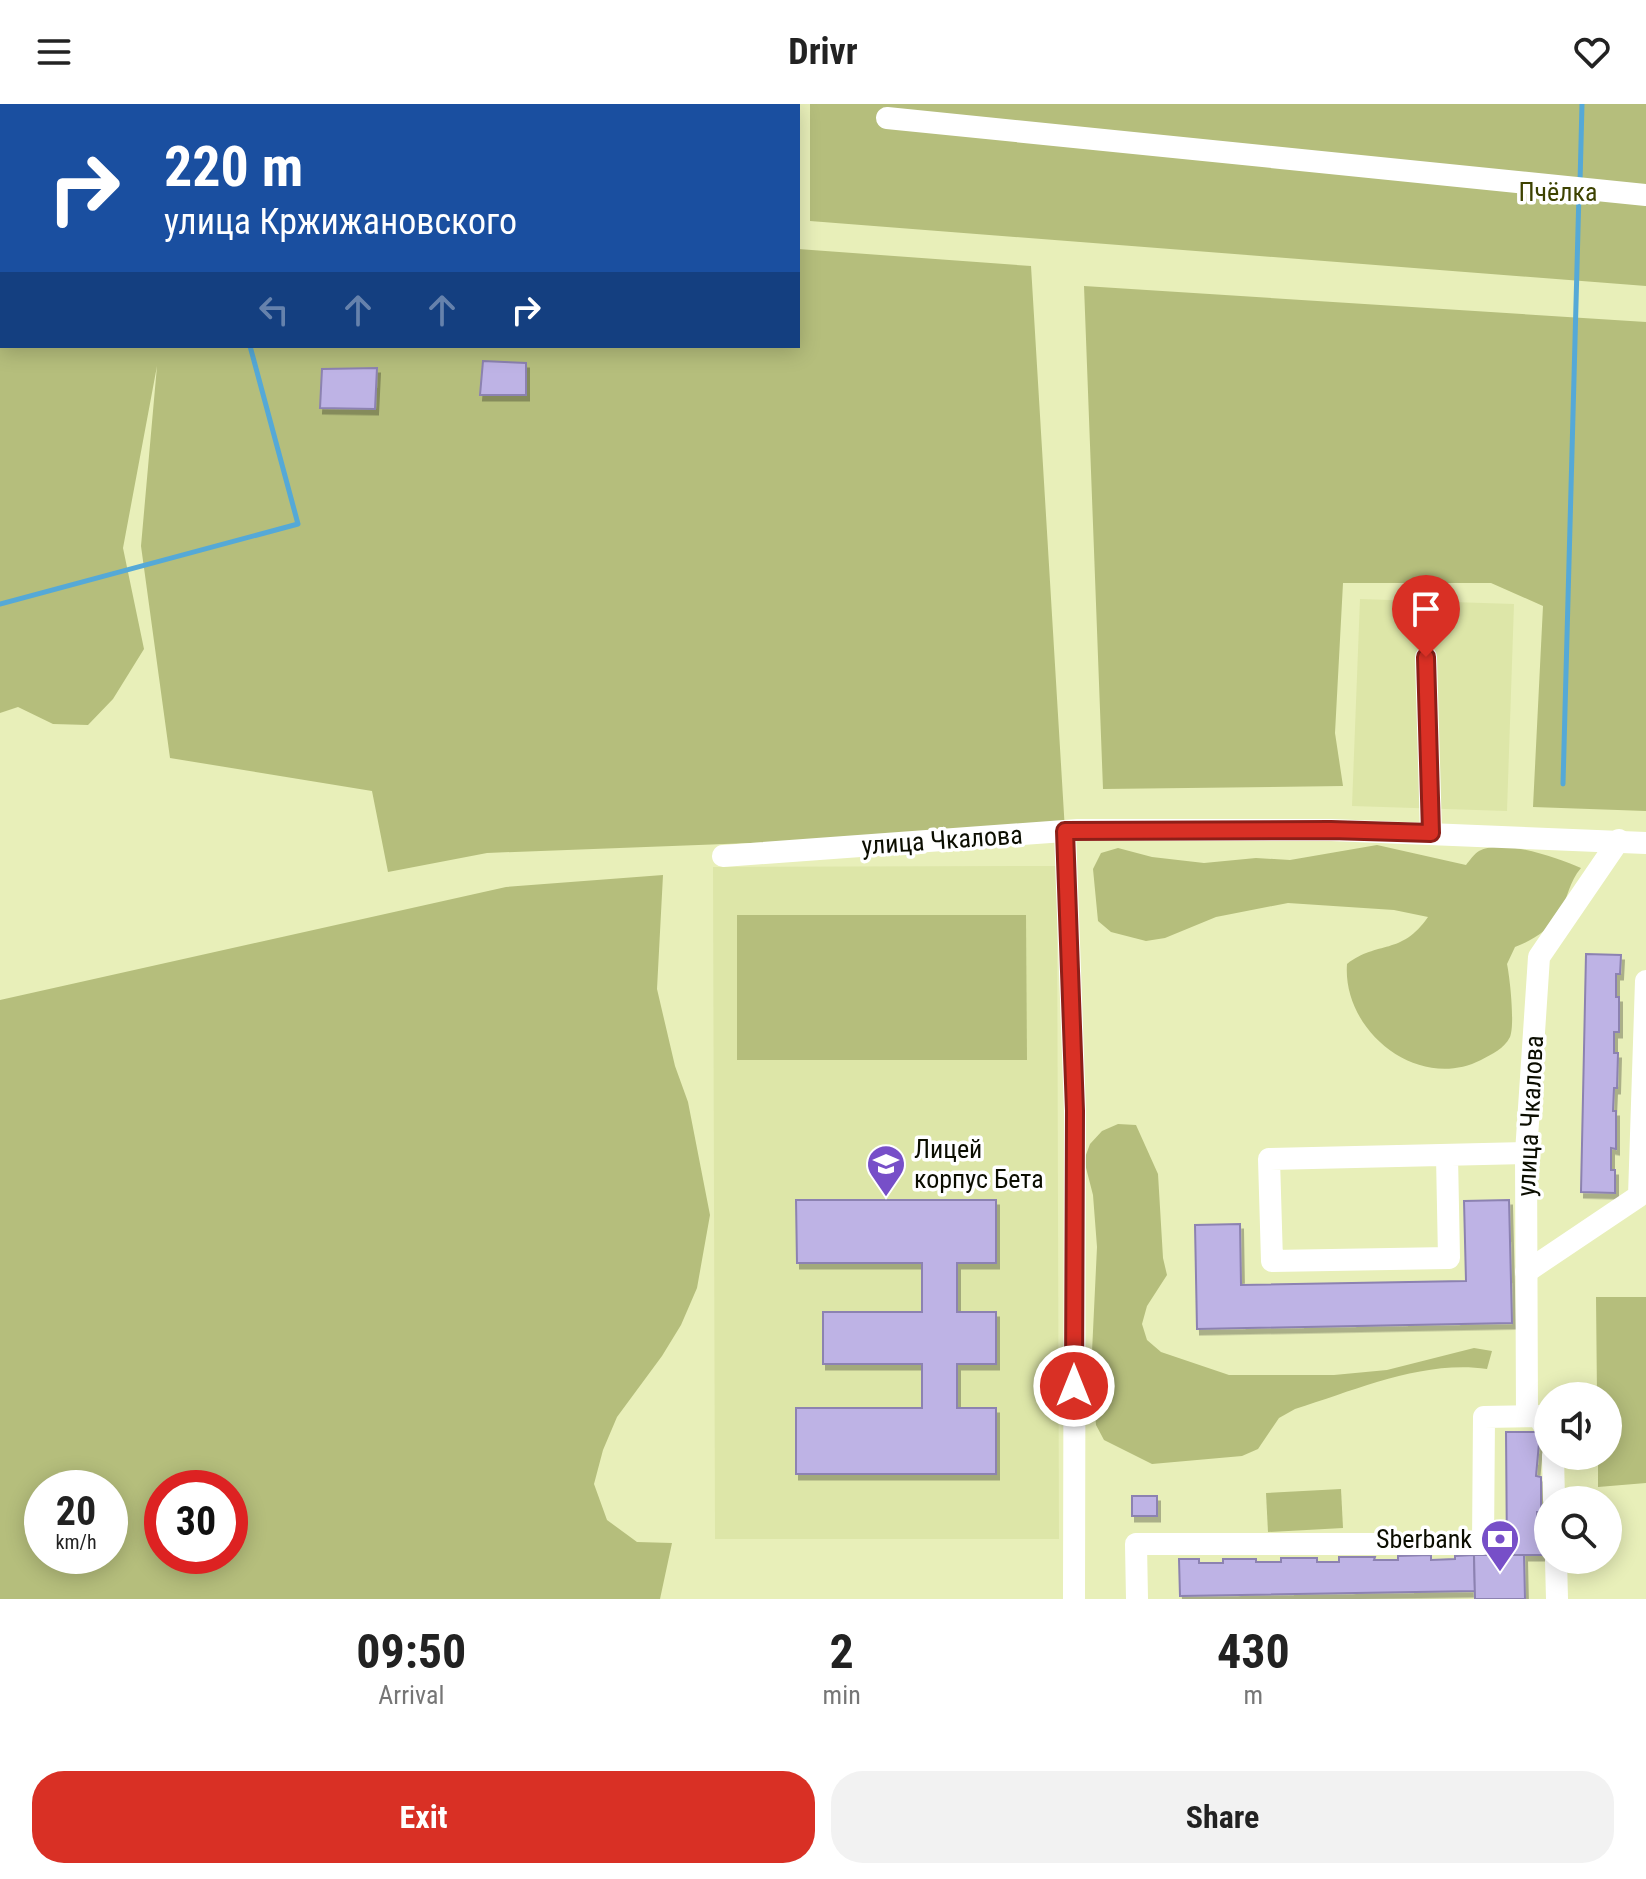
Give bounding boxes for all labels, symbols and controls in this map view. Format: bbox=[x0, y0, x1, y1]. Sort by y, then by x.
icon: menu bbox=[32, 30, 76, 74]
icon: heart bbox=[1570, 30, 1614, 74]
text: Drivr bbox=[788, 31, 858, 73]
text: 220 m bbox=[164, 134, 303, 200]
icon: right bbox=[32, 136, 136, 240]
park label: Пчёлка bbox=[1518, 177, 1598, 207]
text: улица Кржижановского bbox=[164, 201, 517, 243]
icon: left bbox=[252, 288, 296, 332]
icon: ahead bbox=[336, 288, 380, 332]
icon: ahead bbox=[420, 288, 464, 332]
icon: right bbox=[504, 288, 548, 332]
pin bbox=[1392, 575, 1460, 657]
icon: arrive bbox=[1404, 587, 1448, 631]
street label: улица Чкалова bbox=[861, 819, 1023, 861]
street label: улица Чкалова bbox=[1511, 1035, 1549, 1197]
place label: Лицей корпус Бета bbox=[914, 1134, 1044, 1194]
school or university icon: Лицей корпус Бета bbox=[865, 1143, 907, 1198]
position arrow bbox=[1032, 1344, 1116, 1428]
map controls bbox=[1534, 1382, 1622, 1574]
button: sound bbox=[1534, 1382, 1622, 1470]
speed limit sign: 30 bbox=[144, 1470, 248, 1574]
button: search bbox=[1534, 1486, 1622, 1574]
text: 20 bbox=[56, 1488, 96, 1535]
bank icon: Sberbank bbox=[1479, 1518, 1521, 1573]
place label: Sberbank bbox=[1376, 1524, 1472, 1554]
text: km/h bbox=[55, 1530, 97, 1554]
text: 09:50 bbox=[356, 1623, 466, 1680]
text: 2 bbox=[830, 1623, 854, 1680]
text: 430 bbox=[1217, 1623, 1290, 1680]
text: Arrival bbox=[378, 1680, 444, 1710]
text: min bbox=[823, 1680, 861, 1710]
text: m bbox=[1244, 1680, 1263, 1710]
button: Exit bbox=[32, 1771, 815, 1863]
button: Share bbox=[831, 1771, 1614, 1863]

